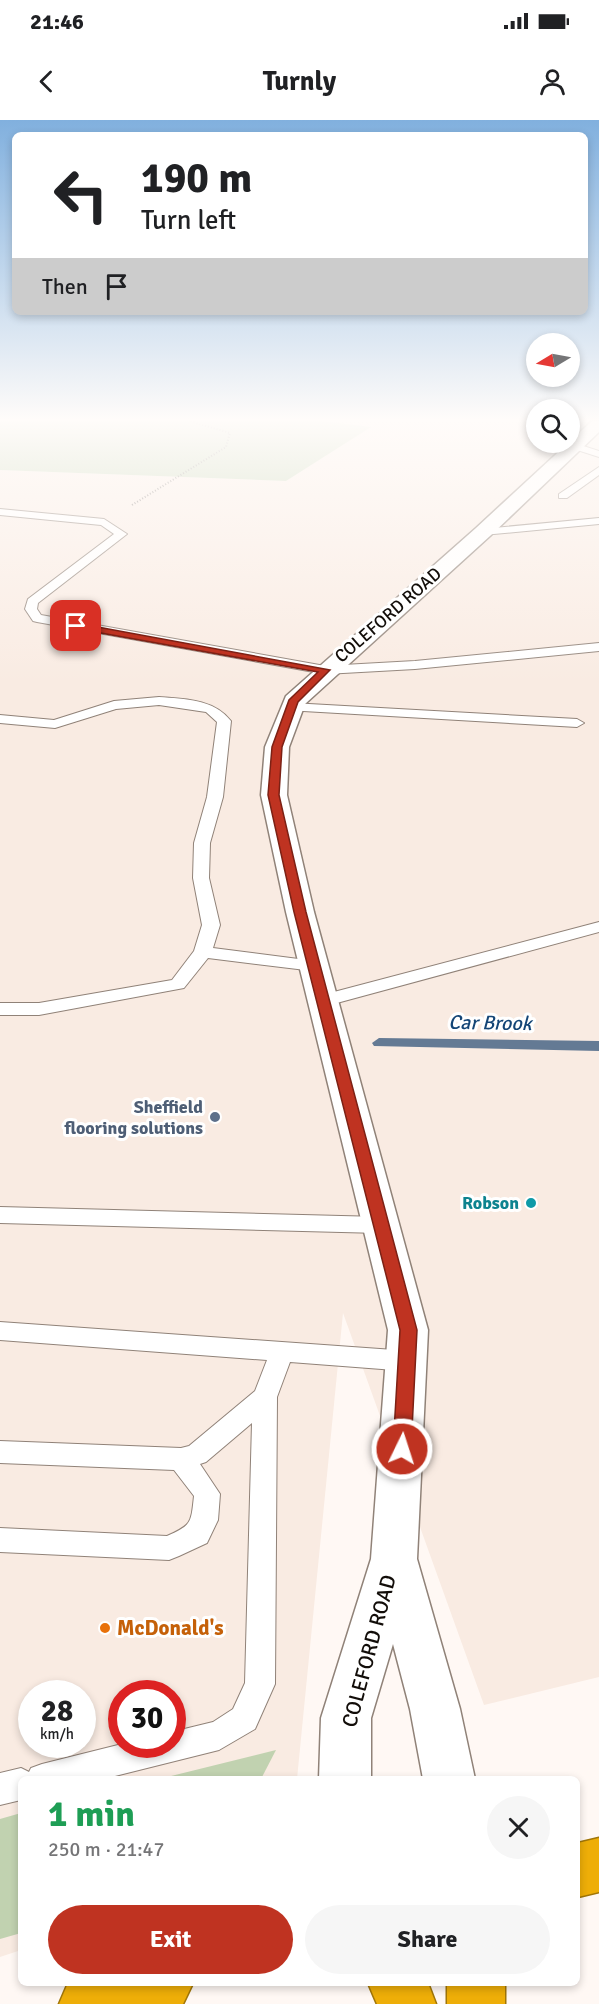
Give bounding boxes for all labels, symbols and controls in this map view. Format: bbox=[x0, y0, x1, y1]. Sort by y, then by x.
text: 21:46 bbox=[30, 8, 84, 35]
icon: back bbox=[30, 65, 63, 98]
text: Turnly bbox=[263, 65, 336, 98]
icon: person bbox=[536, 65, 569, 98]
text: 190 m bbox=[141, 153, 252, 204]
icon: left bbox=[42, 156, 120, 234]
text: Turn left bbox=[141, 204, 236, 237]
icon: arrive bbox=[100, 270, 133, 303]
text: Then bbox=[42, 273, 88, 300]
north arrow bbox=[526, 333, 580, 387]
map controls bbox=[526, 333, 580, 453]
button: search bbox=[526, 399, 580, 453]
street label: COLEFORD ROAD bbox=[330, 563, 446, 667]
pin bbox=[50, 600, 101, 651]
icon: arrive bbox=[59, 609, 92, 642]
water label: Car Brook bbox=[448, 1010, 534, 1036]
place label: Sheffield flooring solutions bbox=[63, 1096, 203, 1139]
marker: Sheffield flooring solutions bbox=[208, 1110, 222, 1124]
place label: Robson bbox=[462, 1192, 519, 1214]
marker: Robson bbox=[524, 1196, 538, 1210]
position arrow bbox=[370, 1417, 434, 1481]
street label: COLEFORD ROAD bbox=[336, 1572, 402, 1730]
place label: McDonald's bbox=[117, 1615, 224, 1641]
marker: McDonald's bbox=[98, 1621, 112, 1635]
speed limit sign: 30 bbox=[108, 1680, 186, 1758]
text: 28 bbox=[41, 1693, 73, 1730]
text: km/h bbox=[40, 1725, 74, 1743]
text: 1 min bbox=[48, 1792, 135, 1837]
button: close bbox=[487, 1796, 550, 1859]
text: 250 m · 21:47 bbox=[48, 1837, 164, 1862]
button: Exit bbox=[48, 1905, 293, 1974]
button: Share bbox=[305, 1905, 550, 1974]

